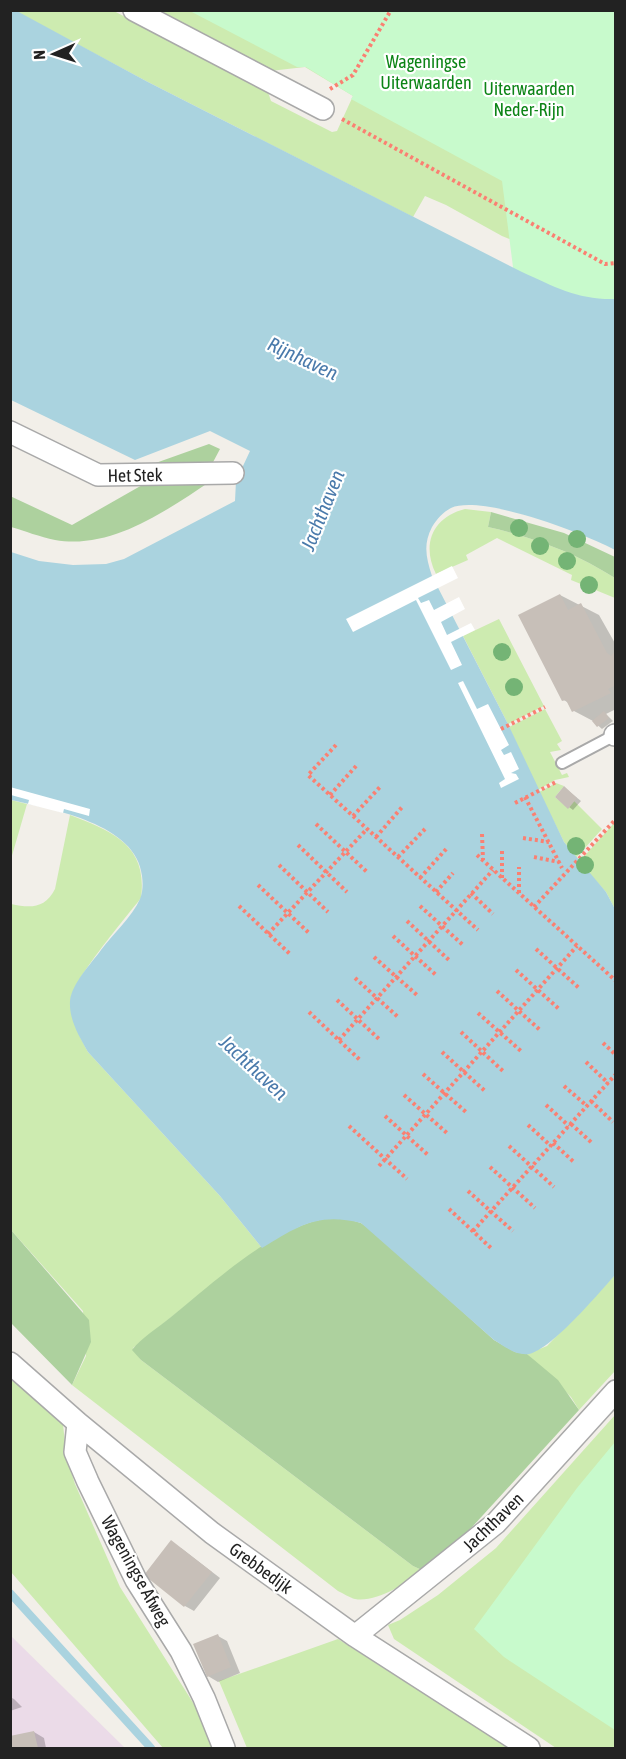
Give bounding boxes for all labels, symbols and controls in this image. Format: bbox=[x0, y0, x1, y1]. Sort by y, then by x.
north arrow bbox=[24, 24, 84, 84]
text: N bbox=[30, 50, 48, 60]
park label: Wageningse Uiterwaarden bbox=[380, 51, 472, 93]
park label: Uiterwaarden Neder-Rijn bbox=[483, 78, 575, 120]
water label: Rijnhaven bbox=[264, 332, 342, 384]
street label: Het Stek bbox=[107, 464, 163, 486]
water label: Jachthaven bbox=[295, 466, 349, 554]
water label: Jachthaven bbox=[215, 1029, 293, 1104]
street label: Jachthaven bbox=[458, 1488, 528, 1556]
street label: Wageningse Afweg bbox=[97, 1512, 175, 1630]
street label: Grebbedijk bbox=[225, 1538, 297, 1598]

